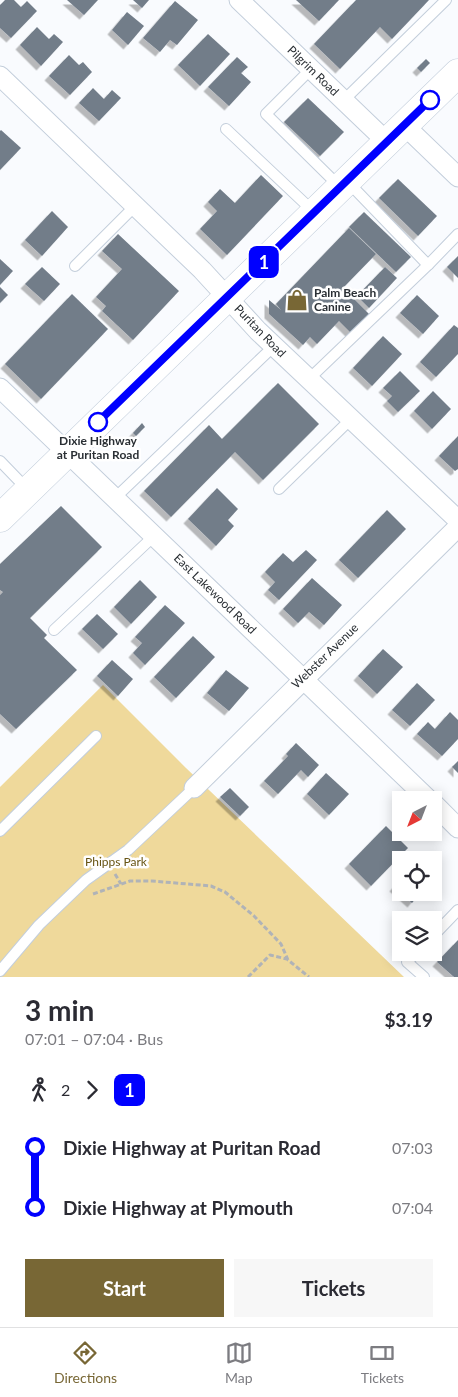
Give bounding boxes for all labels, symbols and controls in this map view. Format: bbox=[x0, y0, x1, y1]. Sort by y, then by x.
street label: Pilgrim Road bbox=[284, 42, 342, 99]
unlabelled marker bbox=[420, 90, 440, 110]
line badge: 1 bbox=[248, 246, 280, 278]
text: 1 bbox=[259, 251, 269, 273]
place label: Palm Beach Canine bbox=[314, 285, 376, 314]
shop icon: Palm Beach Canine bbox=[284, 287, 310, 313]
street label: Puritan Road bbox=[231, 301, 289, 360]
marker: Dixie Highway at Puritan Road bbox=[88, 412, 108, 432]
place label: Dixie Highway at Puritan Road bbox=[57, 433, 139, 462]
street label: East Lakewood Road bbox=[171, 550, 260, 637]
street label: Webster Avenue bbox=[288, 620, 361, 691]
north arrow bbox=[392, 791, 442, 841]
map controls bbox=[392, 791, 442, 961]
button: locate bbox=[392, 851, 442, 901]
park label: Phipps Park bbox=[85, 854, 148, 869]
button: layers bbox=[392, 911, 442, 961]
text: 3 min bbox=[25, 993, 94, 1027]
text: $3.19 bbox=[384, 1008, 433, 1031]
text: 07:01 – 07:04 · Bus bbox=[25, 1029, 163, 1048]
icon: walk bbox=[25, 1076, 53, 1104]
icon: forward bbox=[78, 1076, 106, 1104]
text: 1 bbox=[124, 1079, 135, 1101]
text: 2 bbox=[61, 1080, 70, 1099]
text: Dixie Highway at Puritan Road bbox=[63, 1136, 321, 1159]
text: 07:03 bbox=[392, 1138, 433, 1157]
text: Dixie Highway at Plymouth bbox=[63, 1196, 293, 1219]
text: 07:04 bbox=[392, 1198, 433, 1217]
button: Start bbox=[25, 1259, 224, 1317]
button: Tickets bbox=[234, 1259, 433, 1317]
tab: Directions bbox=[54, 1339, 117, 1386]
tab: Map bbox=[225, 1339, 253, 1386]
tab: Tickets bbox=[361, 1339, 404, 1386]

